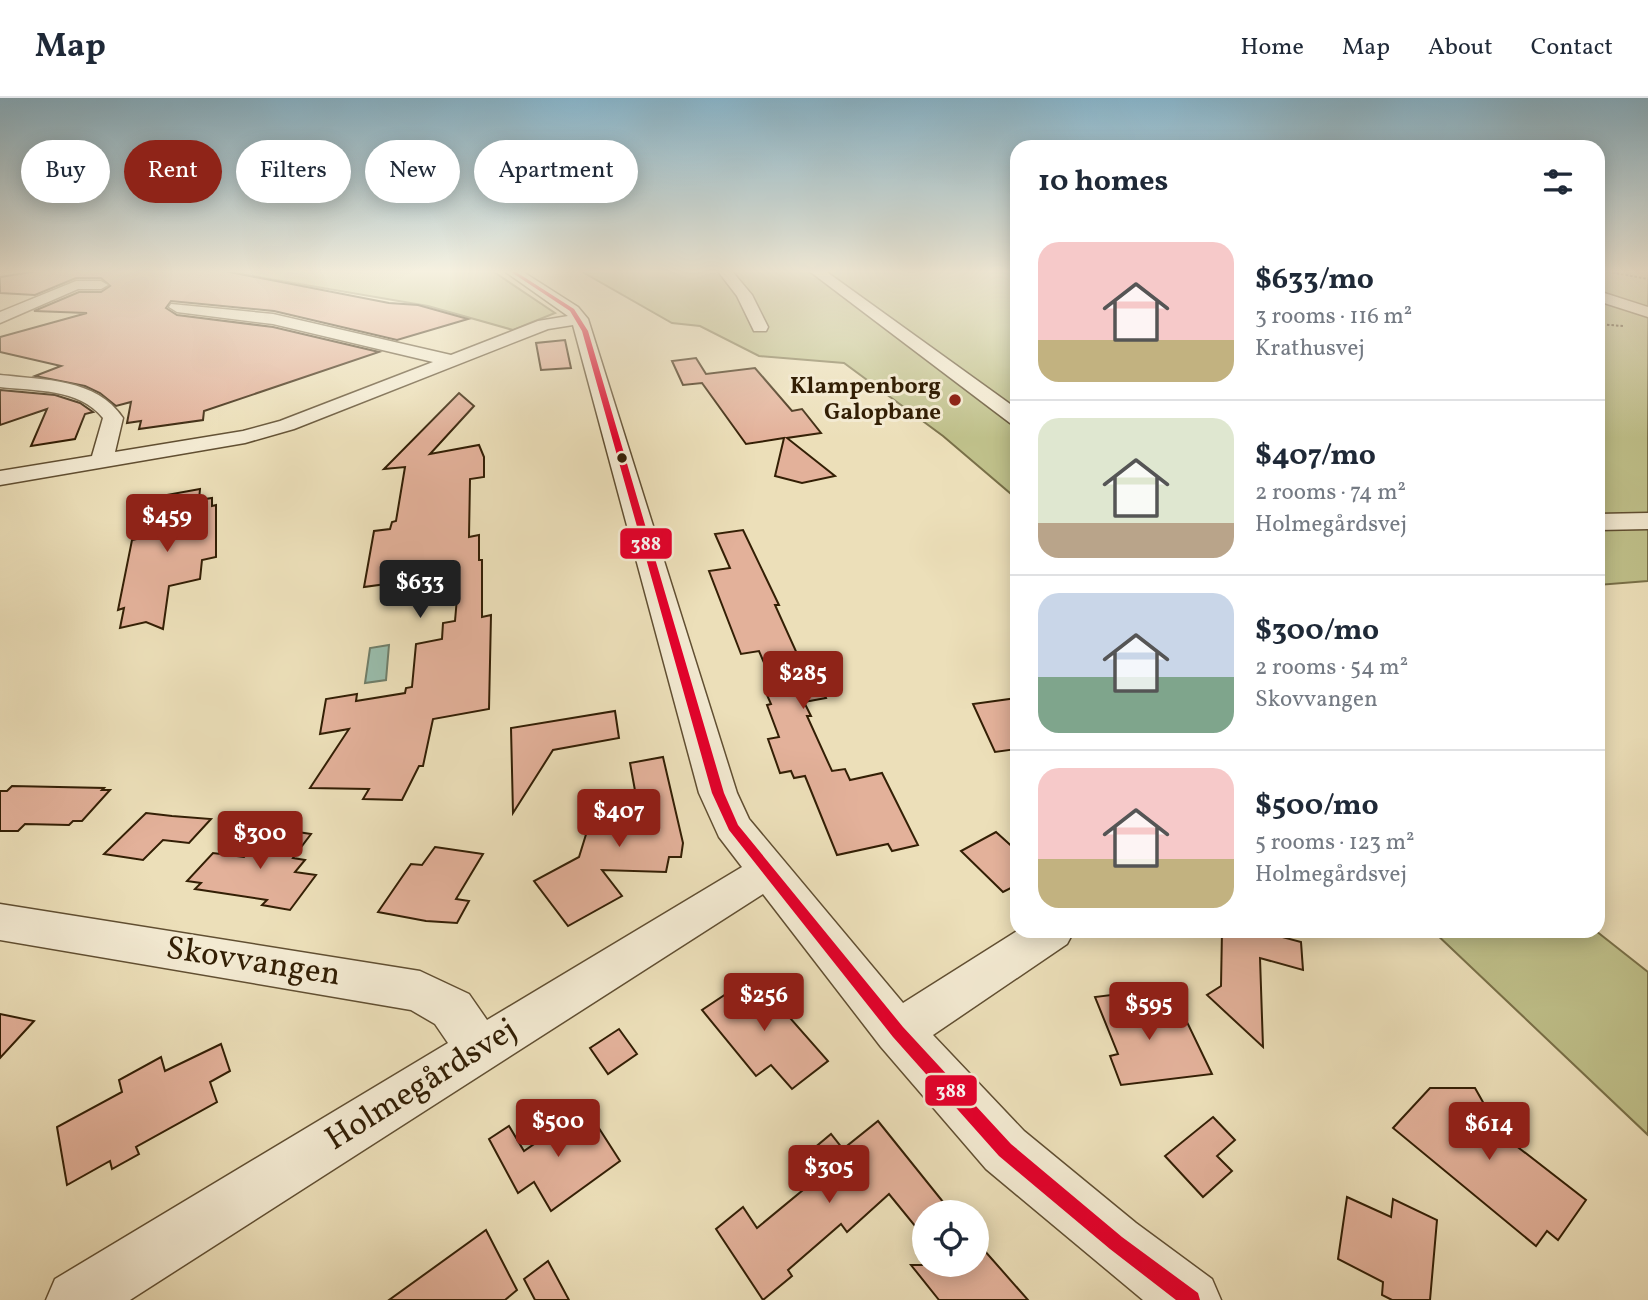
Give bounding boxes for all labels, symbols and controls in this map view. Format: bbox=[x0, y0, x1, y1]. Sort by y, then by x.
text: Map bbox=[35, 25, 106, 71]
text: Home bbox=[1240, 31, 1304, 65]
text: Map bbox=[1342, 31, 1390, 65]
text: About bbox=[1428, 31, 1493, 65]
text: Contact bbox=[1531, 31, 1613, 65]
chip: Buy bbox=[21, 140, 110, 203]
chip: Rent bbox=[124, 140, 222, 203]
chip: Filters bbox=[236, 140, 351, 203]
chip: New bbox=[365, 140, 460, 203]
chip: Apartment bbox=[474, 140, 638, 203]
text: 10 homes bbox=[1038, 161, 1168, 203]
icon: filters bbox=[1539, 163, 1577, 201]
text: $633/mo bbox=[1255, 259, 1374, 301]
icon: home bbox=[1094, 270, 1178, 354]
text: 3 rooms · 116 m² bbox=[1255, 301, 1412, 333]
text: Krathusvej bbox=[1255, 333, 1365, 365]
place label: Klampenborg Galopbane bbox=[790, 371, 941, 429]
marker: Klampenborg Galopbane bbox=[947, 392, 963, 408]
text: $407/mo bbox=[1255, 435, 1376, 477]
icon: home bbox=[1094, 446, 1178, 530]
unlabelled marker bbox=[615, 451, 629, 465]
text: 2 rooms · 74 m² bbox=[1255, 477, 1406, 509]
pin: $459 bbox=[126, 494, 208, 554]
text: $459 bbox=[142, 501, 192, 533]
text: Holmegårdsvej bbox=[1255, 509, 1407, 541]
line badge: 388 bbox=[619, 527, 673, 560]
text: 388 bbox=[631, 532, 661, 558]
pin: $633 bbox=[379, 560, 461, 620]
text: $633 bbox=[396, 567, 444, 599]
text: $300/mo bbox=[1255, 610, 1379, 652]
icon: home bbox=[1094, 621, 1178, 705]
pin: $285 bbox=[762, 652, 844, 711]
text: 2 rooms · 54 m² bbox=[1255, 652, 1408, 684]
text: $285 bbox=[779, 658, 827, 690]
text: Skovvangen bbox=[1255, 684, 1378, 716]
text: $500/mo bbox=[1255, 785, 1379, 827]
pin: $407 bbox=[578, 790, 660, 849]
text: $407 bbox=[593, 796, 645, 828]
icon: home bbox=[1094, 796, 1178, 880]
pin: $300 bbox=[219, 812, 301, 871]
text: $300 bbox=[234, 818, 286, 850]
text: 5 rooms · 123 m² bbox=[1255, 827, 1415, 859]
text: Holmegårdsvej bbox=[1255, 859, 1407, 891]
street label: Skovvangen bbox=[162, 927, 344, 999]
pin: $256 bbox=[723, 974, 805, 1033]
text: $256 bbox=[740, 980, 788, 1012]
pin: $595 bbox=[1108, 982, 1190, 1042]
text: $595 bbox=[1125, 989, 1173, 1021]
street label: Holmegårdsvej bbox=[317, 1009, 527, 1163]
line badge: 388 bbox=[924, 1074, 978, 1107]
text: 388 bbox=[936, 1079, 966, 1105]
pin: $500 bbox=[517, 1100, 599, 1159]
pin: $614 bbox=[1448, 1102, 1530, 1162]
text: $500 bbox=[532, 1106, 584, 1138]
text: $614 bbox=[1465, 1109, 1513, 1141]
pin: $305 bbox=[788, 1146, 870, 1205]
text: $305 bbox=[804, 1152, 854, 1184]
map controls bbox=[912, 1200, 989, 1277]
button: locate bbox=[912, 1200, 989, 1277]

